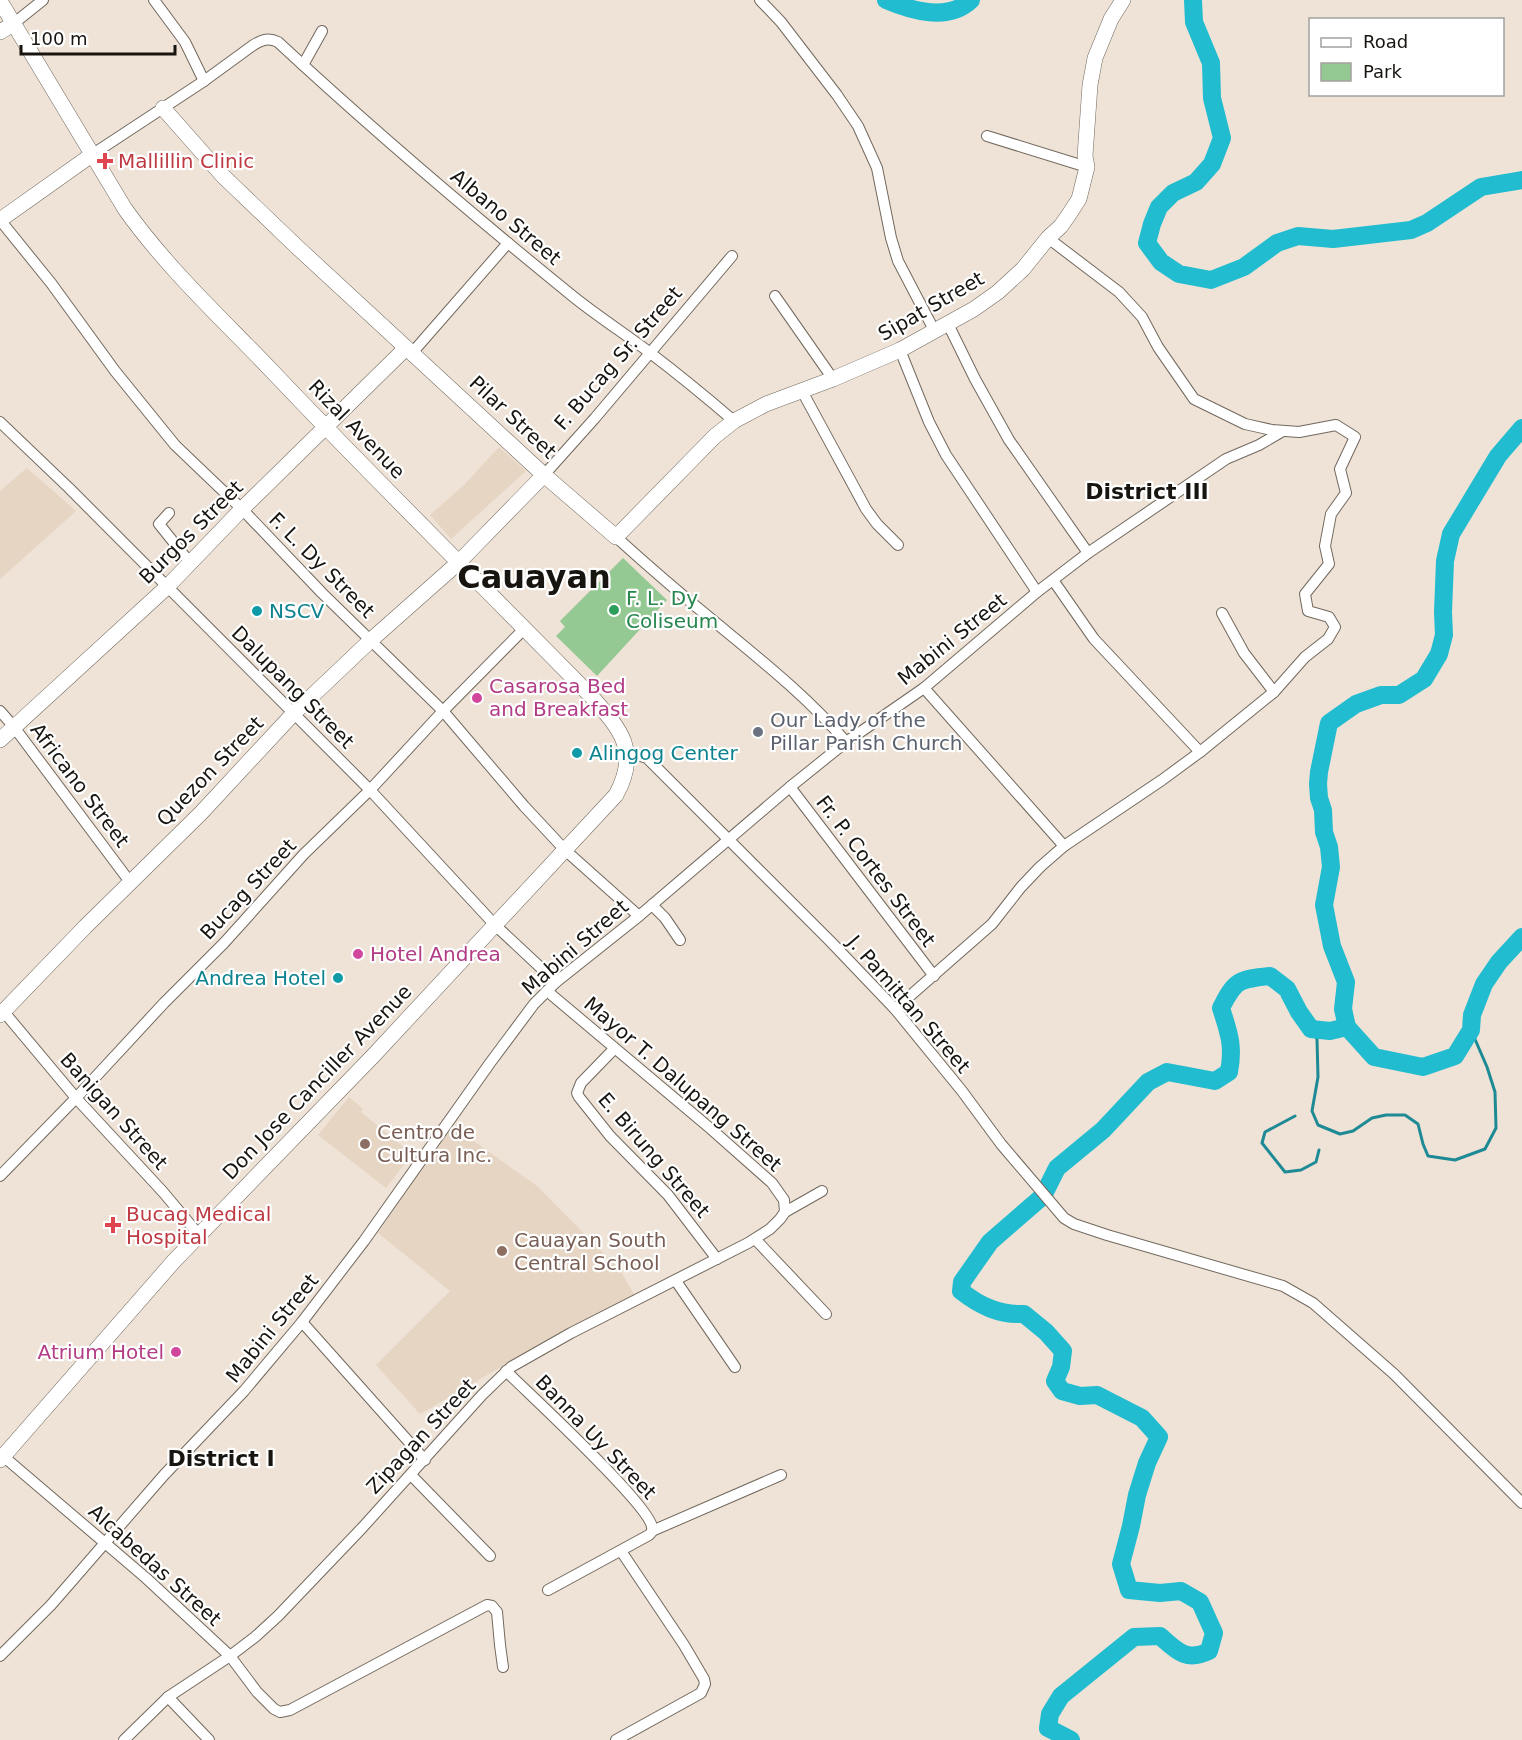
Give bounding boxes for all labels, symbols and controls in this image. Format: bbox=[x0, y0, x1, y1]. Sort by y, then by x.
scale bar bbox=[21, 18, 176, 56]
legend bbox=[1309, 18, 1504, 96]
text: 100 m bbox=[30, 28, 88, 49]
text: Road bbox=[1363, 31, 1408, 52]
text: Park bbox=[1363, 61, 1402, 82]
place label: Mallillin Clinic bbox=[118, 149, 254, 173]
marker: Mallillin Clinic bbox=[96, 152, 114, 170]
street label: Albano Street bbox=[446, 164, 566, 270]
street label: Sipat Street bbox=[874, 266, 988, 346]
street label: F. Bucag Sr. Street bbox=[549, 281, 687, 435]
street label: Pilar Street bbox=[464, 371, 562, 464]
street label: Rizal Avenue bbox=[304, 374, 410, 484]
street label: Burgos Street bbox=[134, 475, 248, 589]
district label: District III bbox=[1085, 479, 1209, 504]
street label: F. L. Dy Street bbox=[264, 507, 380, 623]
district label: Cauayan bbox=[457, 558, 611, 596]
place label: F. L. Dy Coliseum bbox=[626, 586, 718, 633]
street label: Mabini Street bbox=[893, 588, 1011, 690]
place label: NSCV bbox=[269, 599, 325, 623]
marker: F. L. Dy Coliseum bbox=[607, 603, 621, 617]
marker: NSCV bbox=[250, 604, 264, 618]
street label: Dalupang Street bbox=[227, 621, 359, 753]
place label: Casarosa Bed and Breakfast bbox=[489, 674, 628, 721]
marker: Casarosa Bed and Breakfast bbox=[470, 691, 484, 705]
place label: Our Lady of the Pillar Parish Church bbox=[770, 708, 963, 755]
street label: Quezon Street bbox=[152, 711, 268, 831]
street label: Africano Street bbox=[26, 718, 135, 852]
marker: Our Lady of the Pillar Parish Church bbox=[751, 725, 765, 739]
place label: Alingog Center bbox=[589, 741, 739, 765]
marker: Alingog Center bbox=[570, 746, 584, 760]
street label: Fr. P. Cortes Street bbox=[811, 791, 941, 951]
street label: Bucag Street bbox=[195, 833, 301, 945]
street label: Mabini Street bbox=[517, 894, 633, 1000]
street label: J. Pamittan Street bbox=[841, 929, 976, 1078]
place label: Hotel Andrea bbox=[370, 942, 501, 966]
marker: Hotel Andrea bbox=[351, 947, 365, 961]
place label: Andrea Hotel bbox=[195, 966, 326, 990]
marker: Andrea Hotel bbox=[331, 971, 345, 985]
street label: Don Jose Canciller Avenue bbox=[217, 980, 417, 1184]
street label: Mayor T. Dalupang Street bbox=[579, 992, 787, 1177]
street label: Banigan Street bbox=[55, 1048, 173, 1174]
street label: E. Birung Street bbox=[593, 1087, 715, 1223]
place label: Centro de Cultura Inc. bbox=[377, 1120, 492, 1167]
marker: Centro de Cultura Inc. bbox=[358, 1137, 372, 1151]
place label: Bucag Medical Hospital bbox=[126, 1202, 271, 1249]
marker: Bucag Medical Hospital bbox=[104, 1216, 122, 1234]
place label: Cauayan South Central School bbox=[514, 1228, 666, 1275]
marker: Cauayan South Central School bbox=[495, 1244, 509, 1258]
street label: Mabini Street bbox=[221, 1269, 323, 1387]
place label: Atrium Hotel bbox=[38, 1340, 164, 1364]
marker: Atrium Hotel bbox=[169, 1345, 183, 1359]
street label: Banna Uy Street bbox=[531, 1370, 662, 1504]
street label: Zipagan Street bbox=[361, 1373, 481, 1499]
district label: District I bbox=[167, 1446, 275, 1471]
street label: Alcabedas Street bbox=[84, 1499, 226, 1631]

